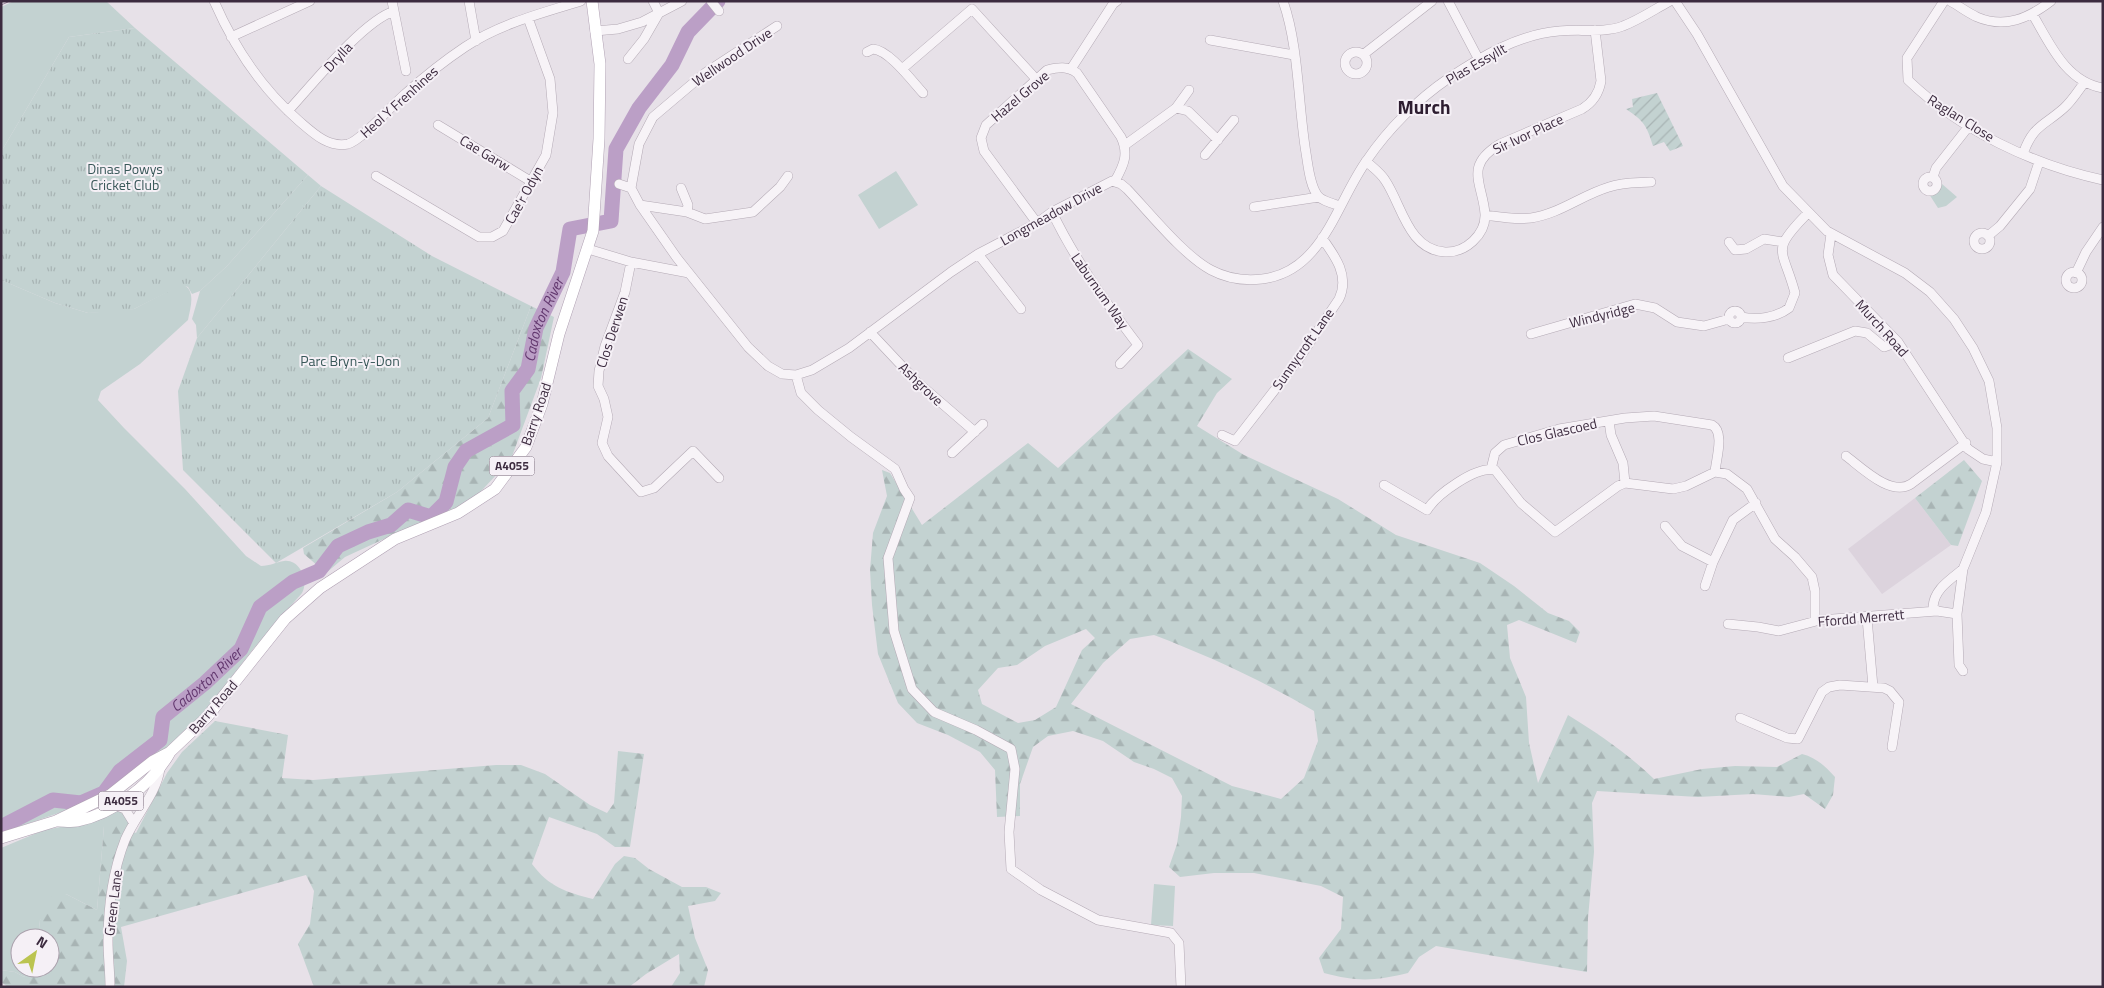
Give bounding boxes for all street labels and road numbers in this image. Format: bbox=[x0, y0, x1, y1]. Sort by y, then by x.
street label: Wellwood Drive bbox=[688, 22, 776, 91]
street label: Drylla bbox=[318, 37, 357, 76]
street label: Plas Essyllt bbox=[1442, 38, 1510, 89]
street label: Heol Y Frenhines bbox=[355, 61, 442, 142]
street label: Hazel Grove bbox=[986, 65, 1053, 126]
street label: Raglan Close bbox=[1924, 89, 1999, 146]
street label: Sir Ivor Place bbox=[1489, 108, 1566, 159]
street label: Cae Garw bbox=[456, 129, 515, 176]
street label: Cae'r Odyn bbox=[499, 162, 548, 228]
street label: Longmeadow Drive bbox=[996, 177, 1106, 250]
street label: Laburnum Way bbox=[1066, 248, 1135, 333]
street label: Clos Derwen bbox=[590, 293, 633, 370]
street label: Murch Road bbox=[1851, 294, 1914, 361]
street label: Windyridge bbox=[1567, 296, 1637, 333]
street label: Sunnycroft Lane bbox=[1267, 303, 1339, 394]
street label: Ashgrove bbox=[894, 357, 949, 410]
street label: Barry Road bbox=[515, 379, 556, 448]
street label: Clos Glascoed bbox=[1515, 412, 1599, 451]
road number: A4055 bbox=[490, 456, 534, 476]
street label: Ffordd Merrett bbox=[1817, 603, 1905, 632]
street label: Barry Road bbox=[183, 675, 242, 738]
road number: A4055 bbox=[98, 791, 144, 810]
street label: Green Lane bbox=[98, 869, 127, 937]

